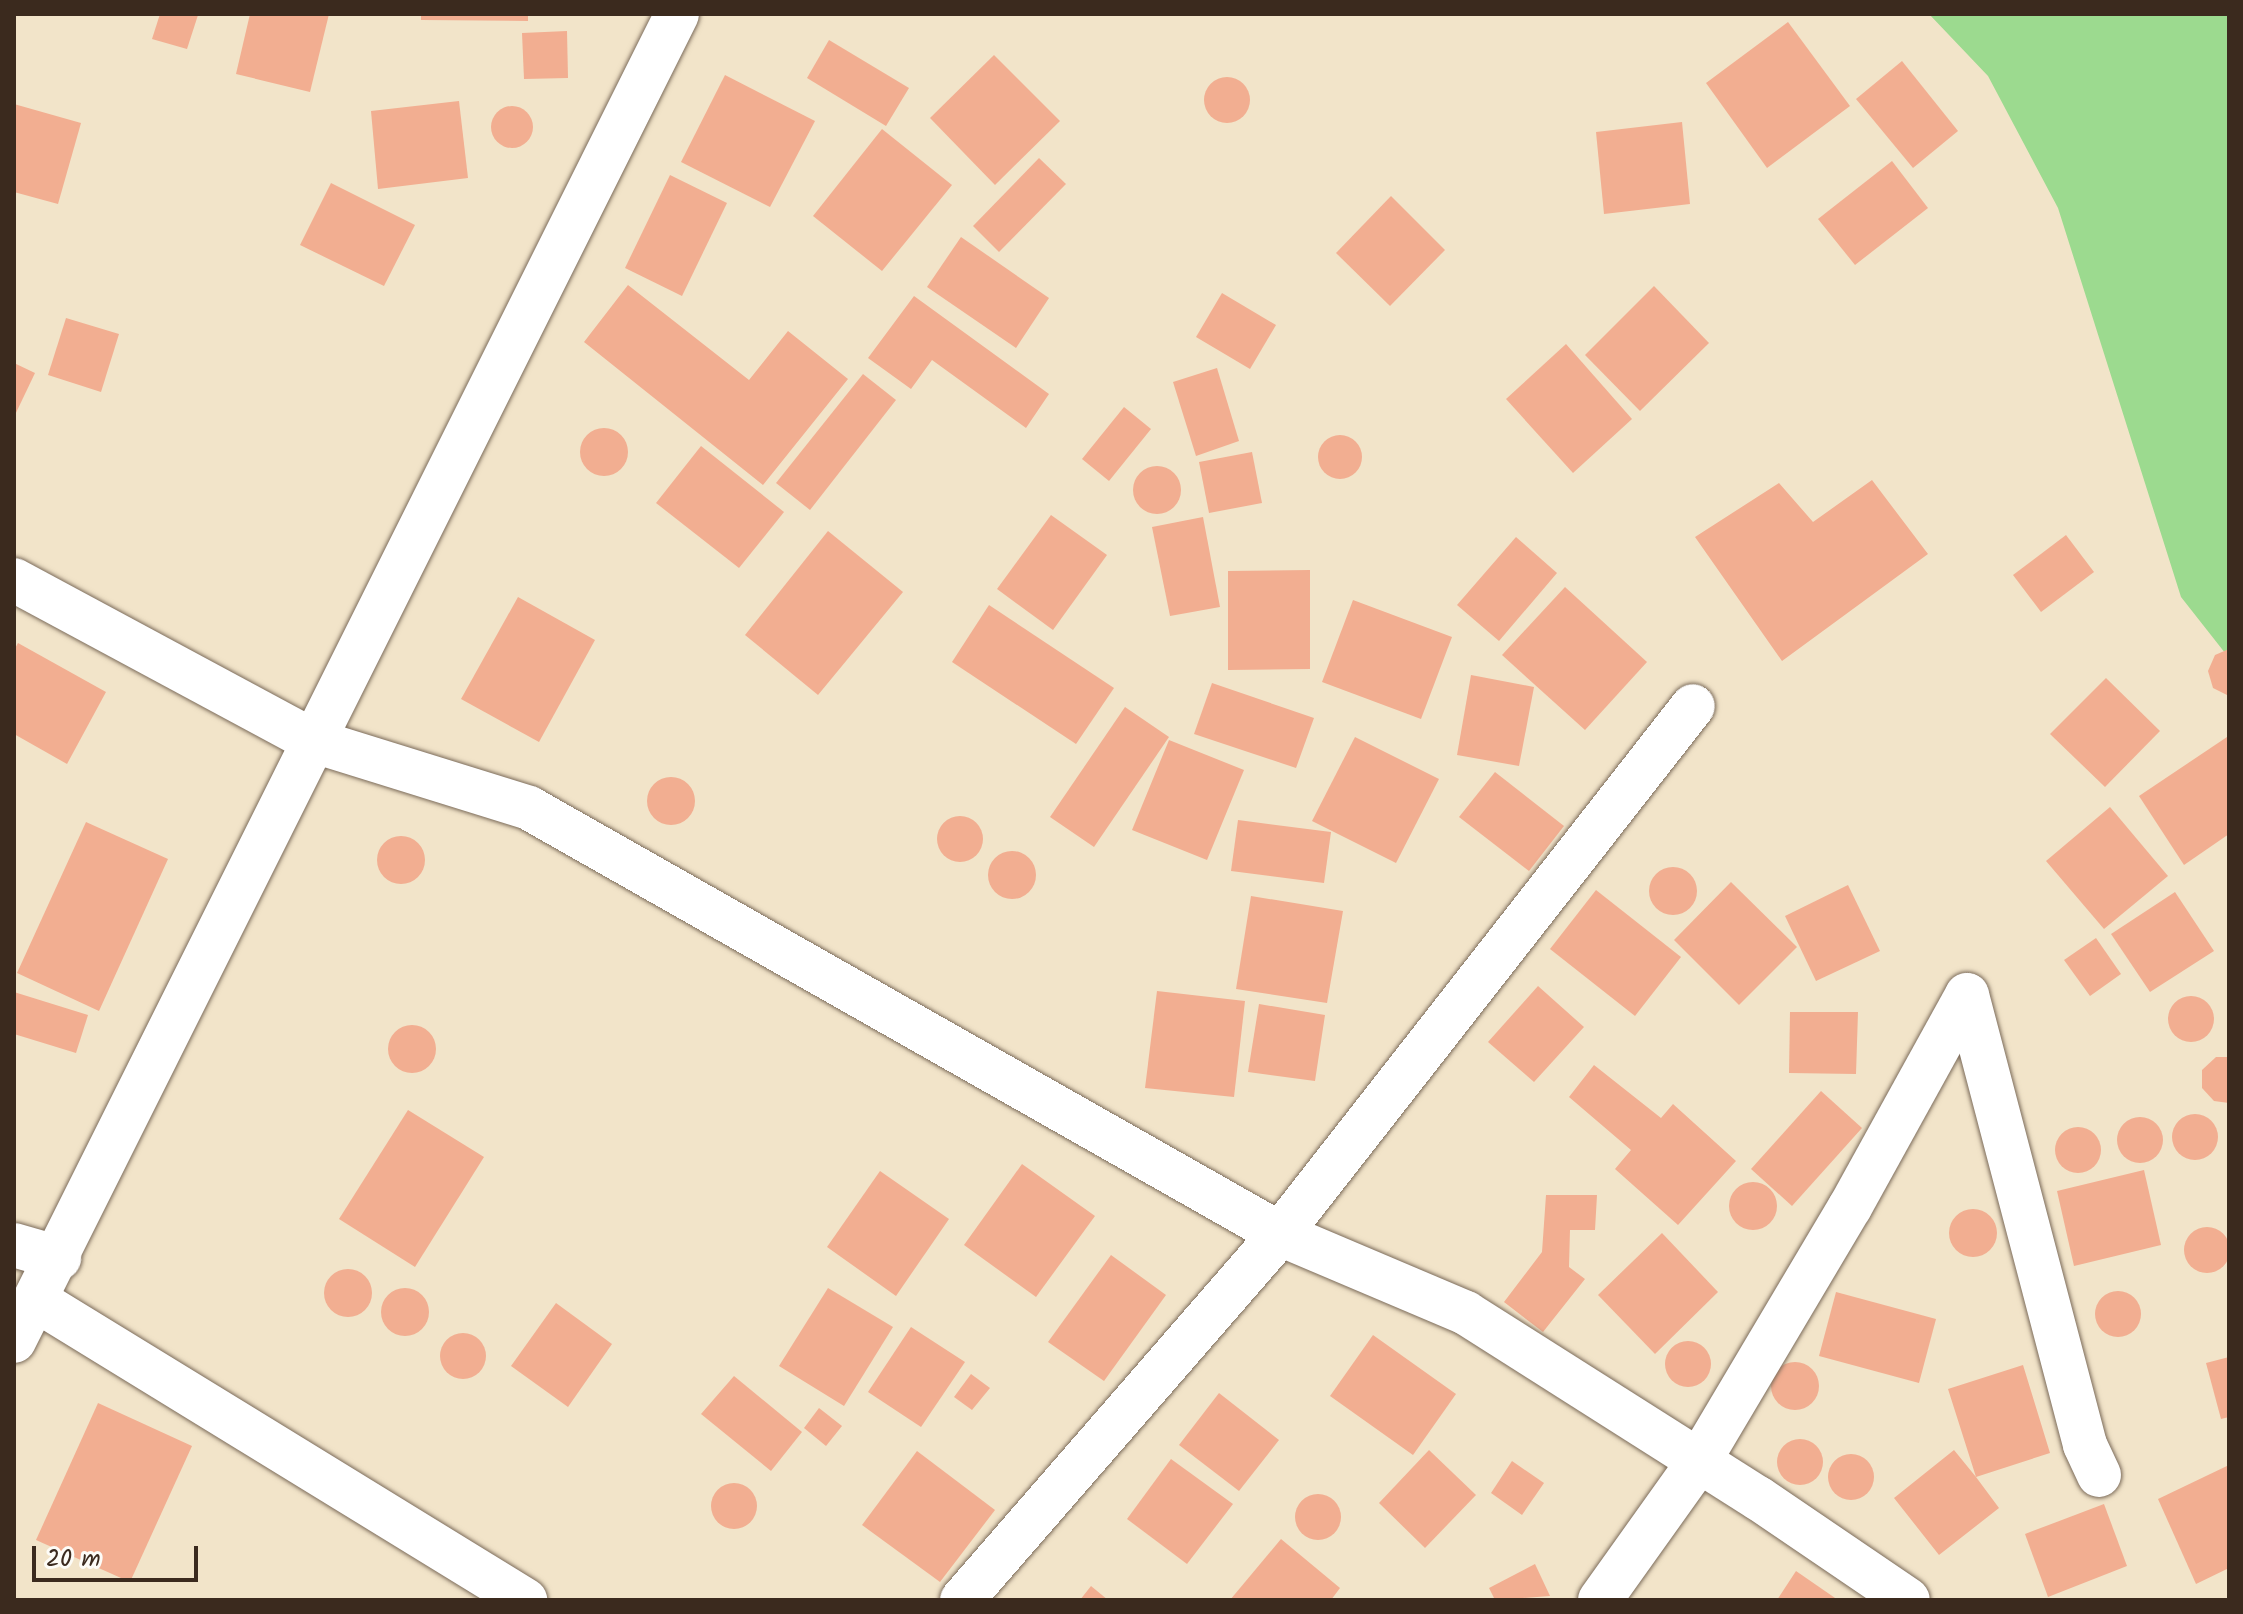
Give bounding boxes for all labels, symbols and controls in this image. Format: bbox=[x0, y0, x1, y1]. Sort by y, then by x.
scale bar bbox=[36, 1530, 202, 1580]
text: 20 m bbox=[46, 1540, 101, 1579]

